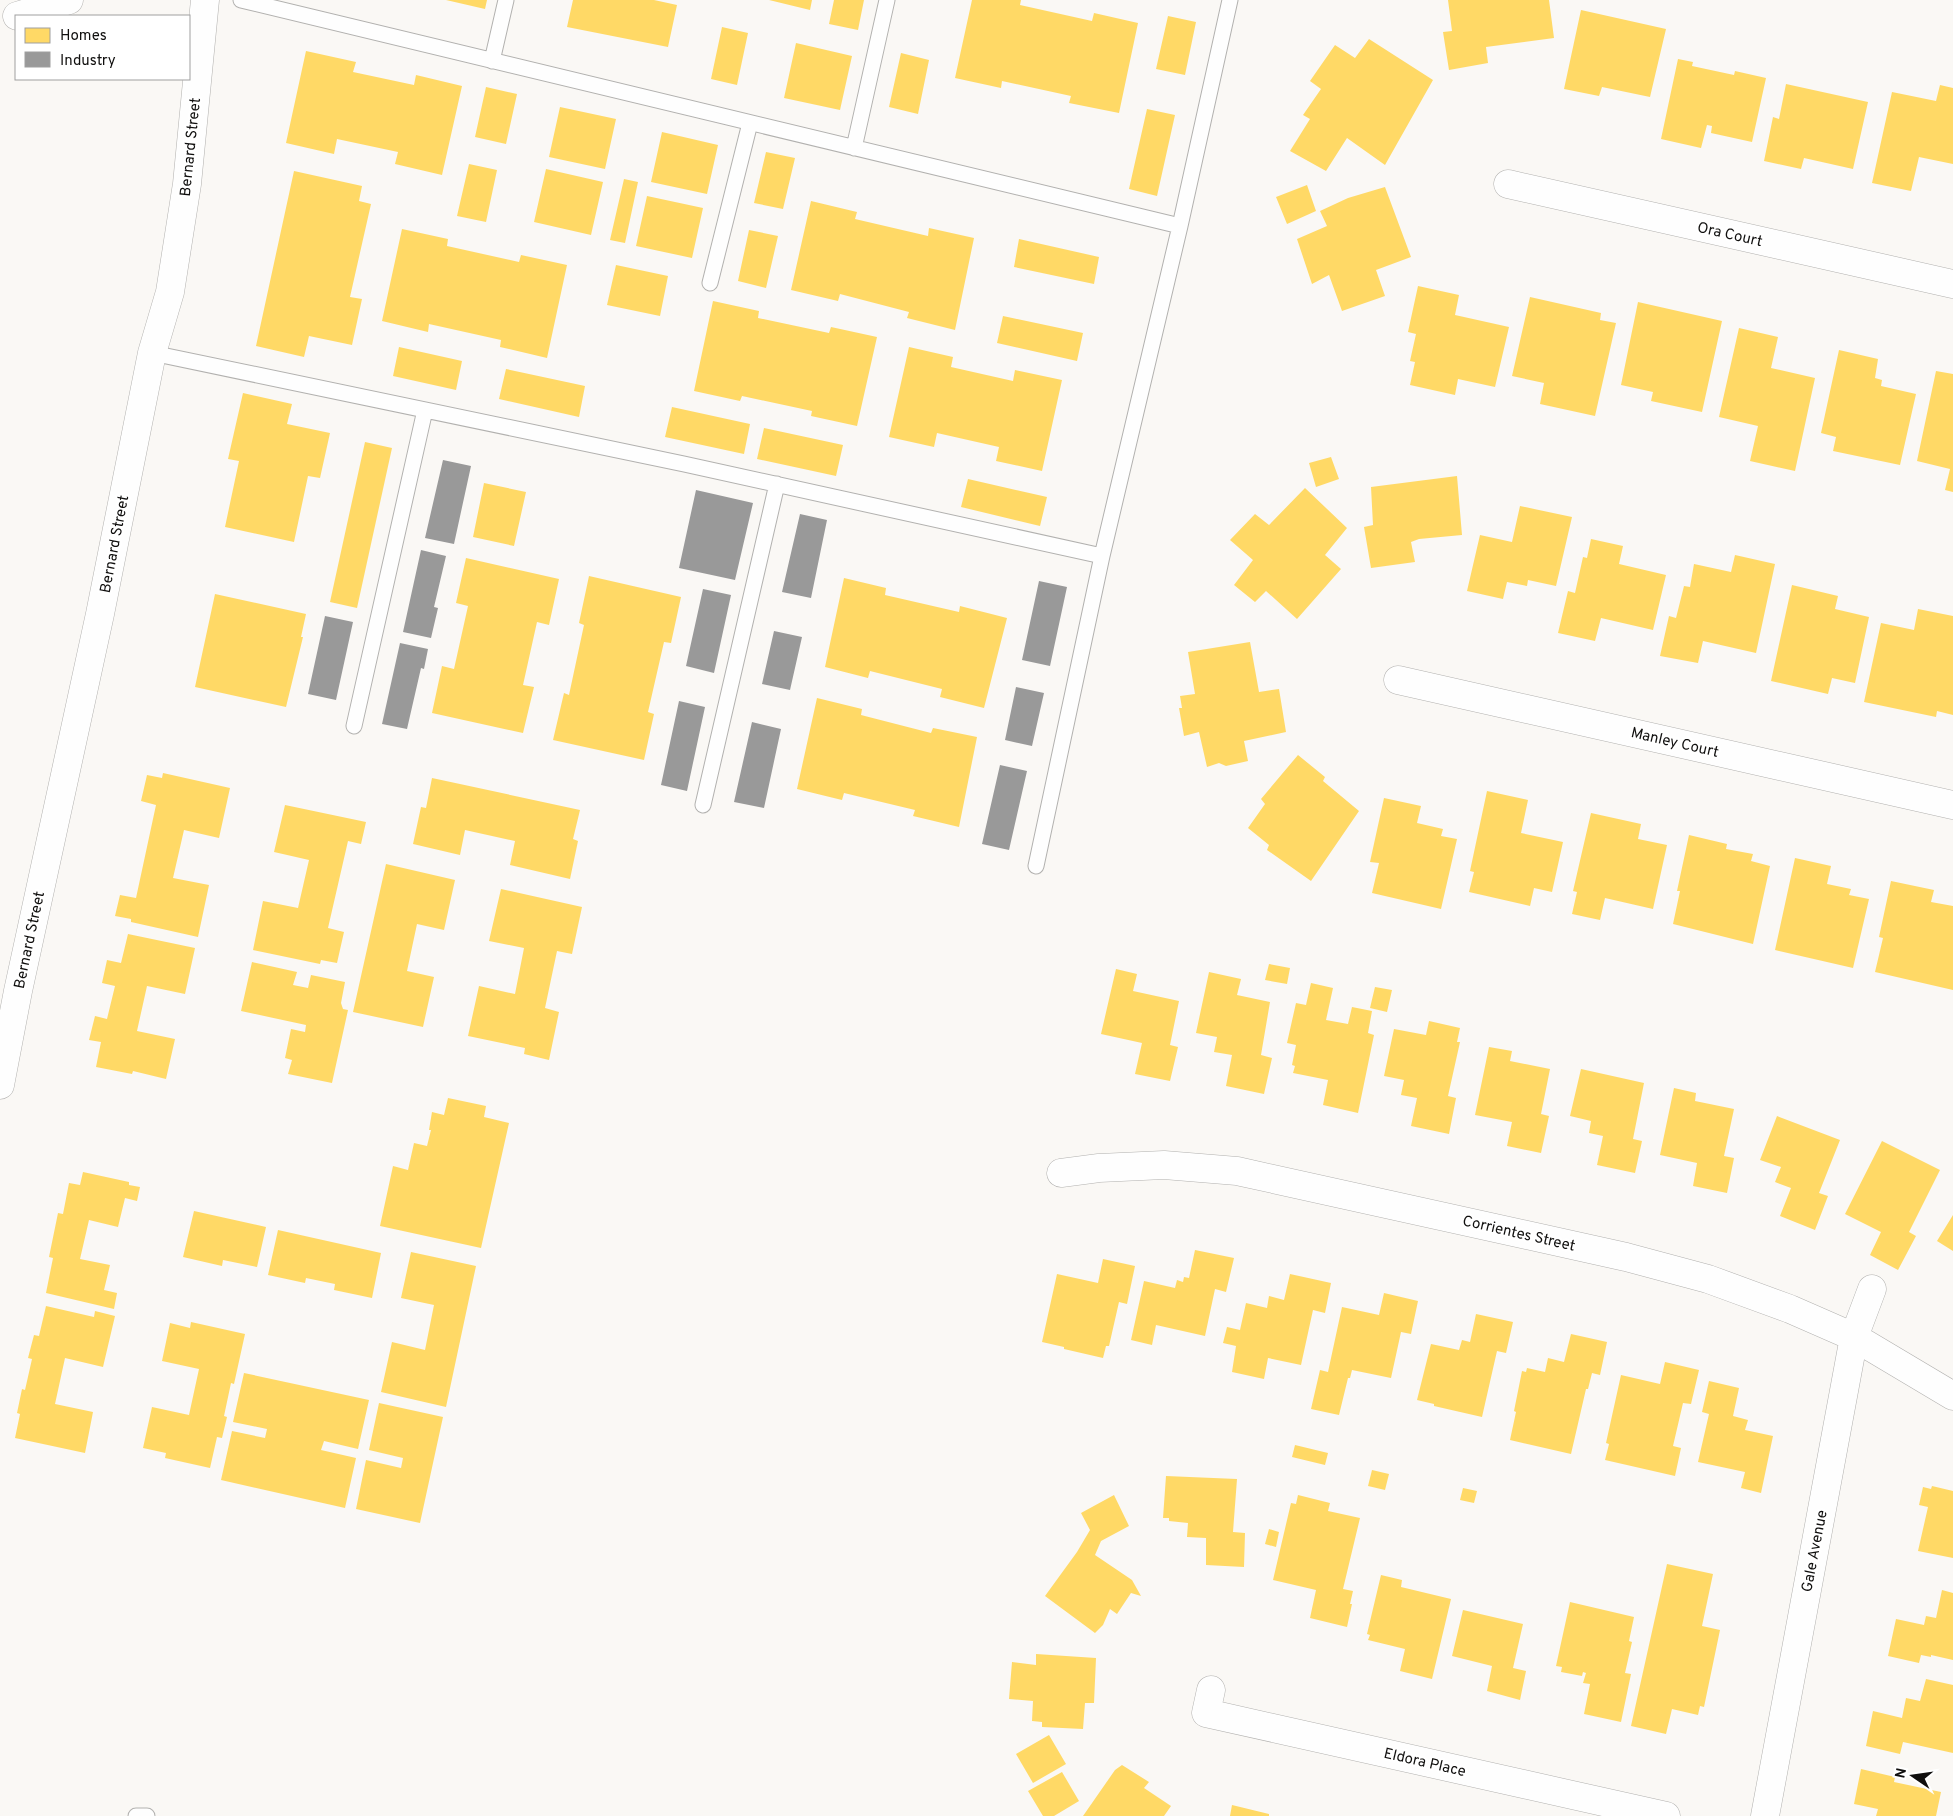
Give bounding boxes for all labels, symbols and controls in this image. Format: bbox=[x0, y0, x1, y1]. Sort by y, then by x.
legend bbox=[15, 15, 190, 80]
text: Homes bbox=[60, 27, 107, 46]
text: Industry bbox=[60, 52, 116, 71]
street label: Bernard Street bbox=[177, 97, 206, 198]
street label: Ora Court bbox=[1695, 219, 1764, 252]
street label: Bernard Street bbox=[97, 494, 134, 595]
street label: Manley Court bbox=[1629, 724, 1721, 763]
street label: Bernard Street bbox=[11, 890, 50, 991]
street label: Corrientes Street bbox=[1460, 1212, 1577, 1257]
street label: Gale Avenue bbox=[1798, 1509, 1833, 1594]
street label: Eldora Place bbox=[1382, 1745, 1468, 1782]
north arrow bbox=[1888, 1751, 1938, 1801]
text: N bbox=[1892, 1767, 1911, 1780]

